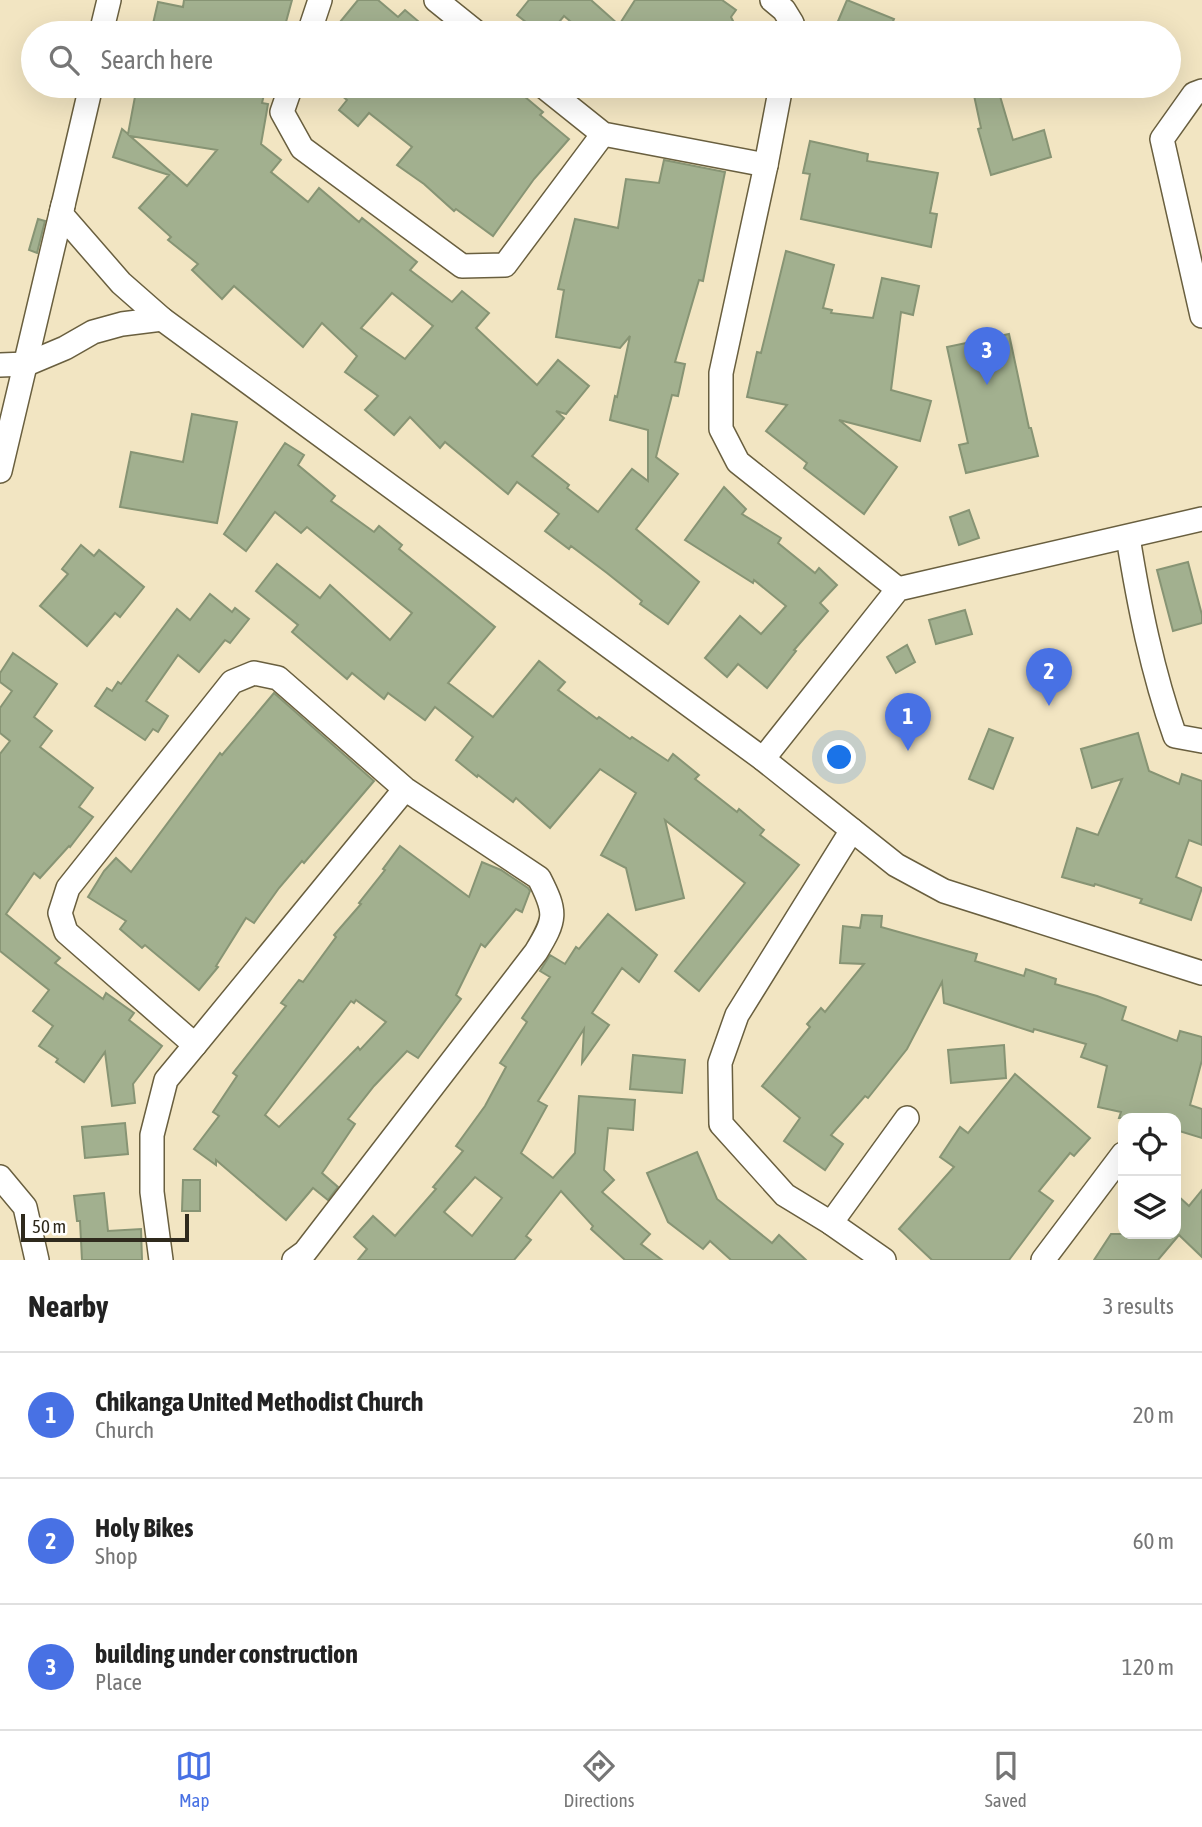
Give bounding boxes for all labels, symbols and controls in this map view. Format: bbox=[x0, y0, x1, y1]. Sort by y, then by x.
search box bbox=[21, 21, 1181, 98]
icon: search bbox=[45, 41, 83, 79]
text: Search here bbox=[101, 45, 213, 75]
pin: 3 bbox=[964, 327, 1010, 385]
pin: 2 bbox=[1026, 648, 1072, 706]
pin: 1 bbox=[885, 693, 931, 751]
your location bbox=[822, 740, 856, 774]
map controls bbox=[1118, 1113, 1181, 1239]
button: locate bbox=[1118, 1113, 1181, 1176]
button: layers bbox=[1118, 1176, 1181, 1239]
scale bar bbox=[21, 1211, 189, 1243]
text: 50 m bbox=[32, 1215, 66, 1237]
text: Nearby bbox=[28, 1289, 108, 1323]
text: 3 results bbox=[1103, 1293, 1174, 1319]
text: Chikanga United Methodist Church bbox=[95, 1387, 423, 1417]
text: 1 bbox=[46, 1402, 56, 1428]
text: 20 m bbox=[1133, 1402, 1174, 1428]
text: Church bbox=[95, 1417, 154, 1443]
text: Holy Bikes bbox=[95, 1513, 193, 1543]
text: 2 bbox=[46, 1528, 56, 1554]
text: 60 m bbox=[1133, 1528, 1174, 1554]
text: Shop bbox=[95, 1543, 138, 1569]
text: building under construction bbox=[95, 1639, 358, 1669]
text: 3 bbox=[46, 1654, 56, 1680]
text: 120 m bbox=[1122, 1654, 1174, 1680]
text: Place bbox=[95, 1669, 142, 1695]
tab: Map bbox=[175, 1747, 213, 1811]
tab: Directions bbox=[564, 1747, 634, 1811]
tab: Saved bbox=[985, 1747, 1027, 1811]

